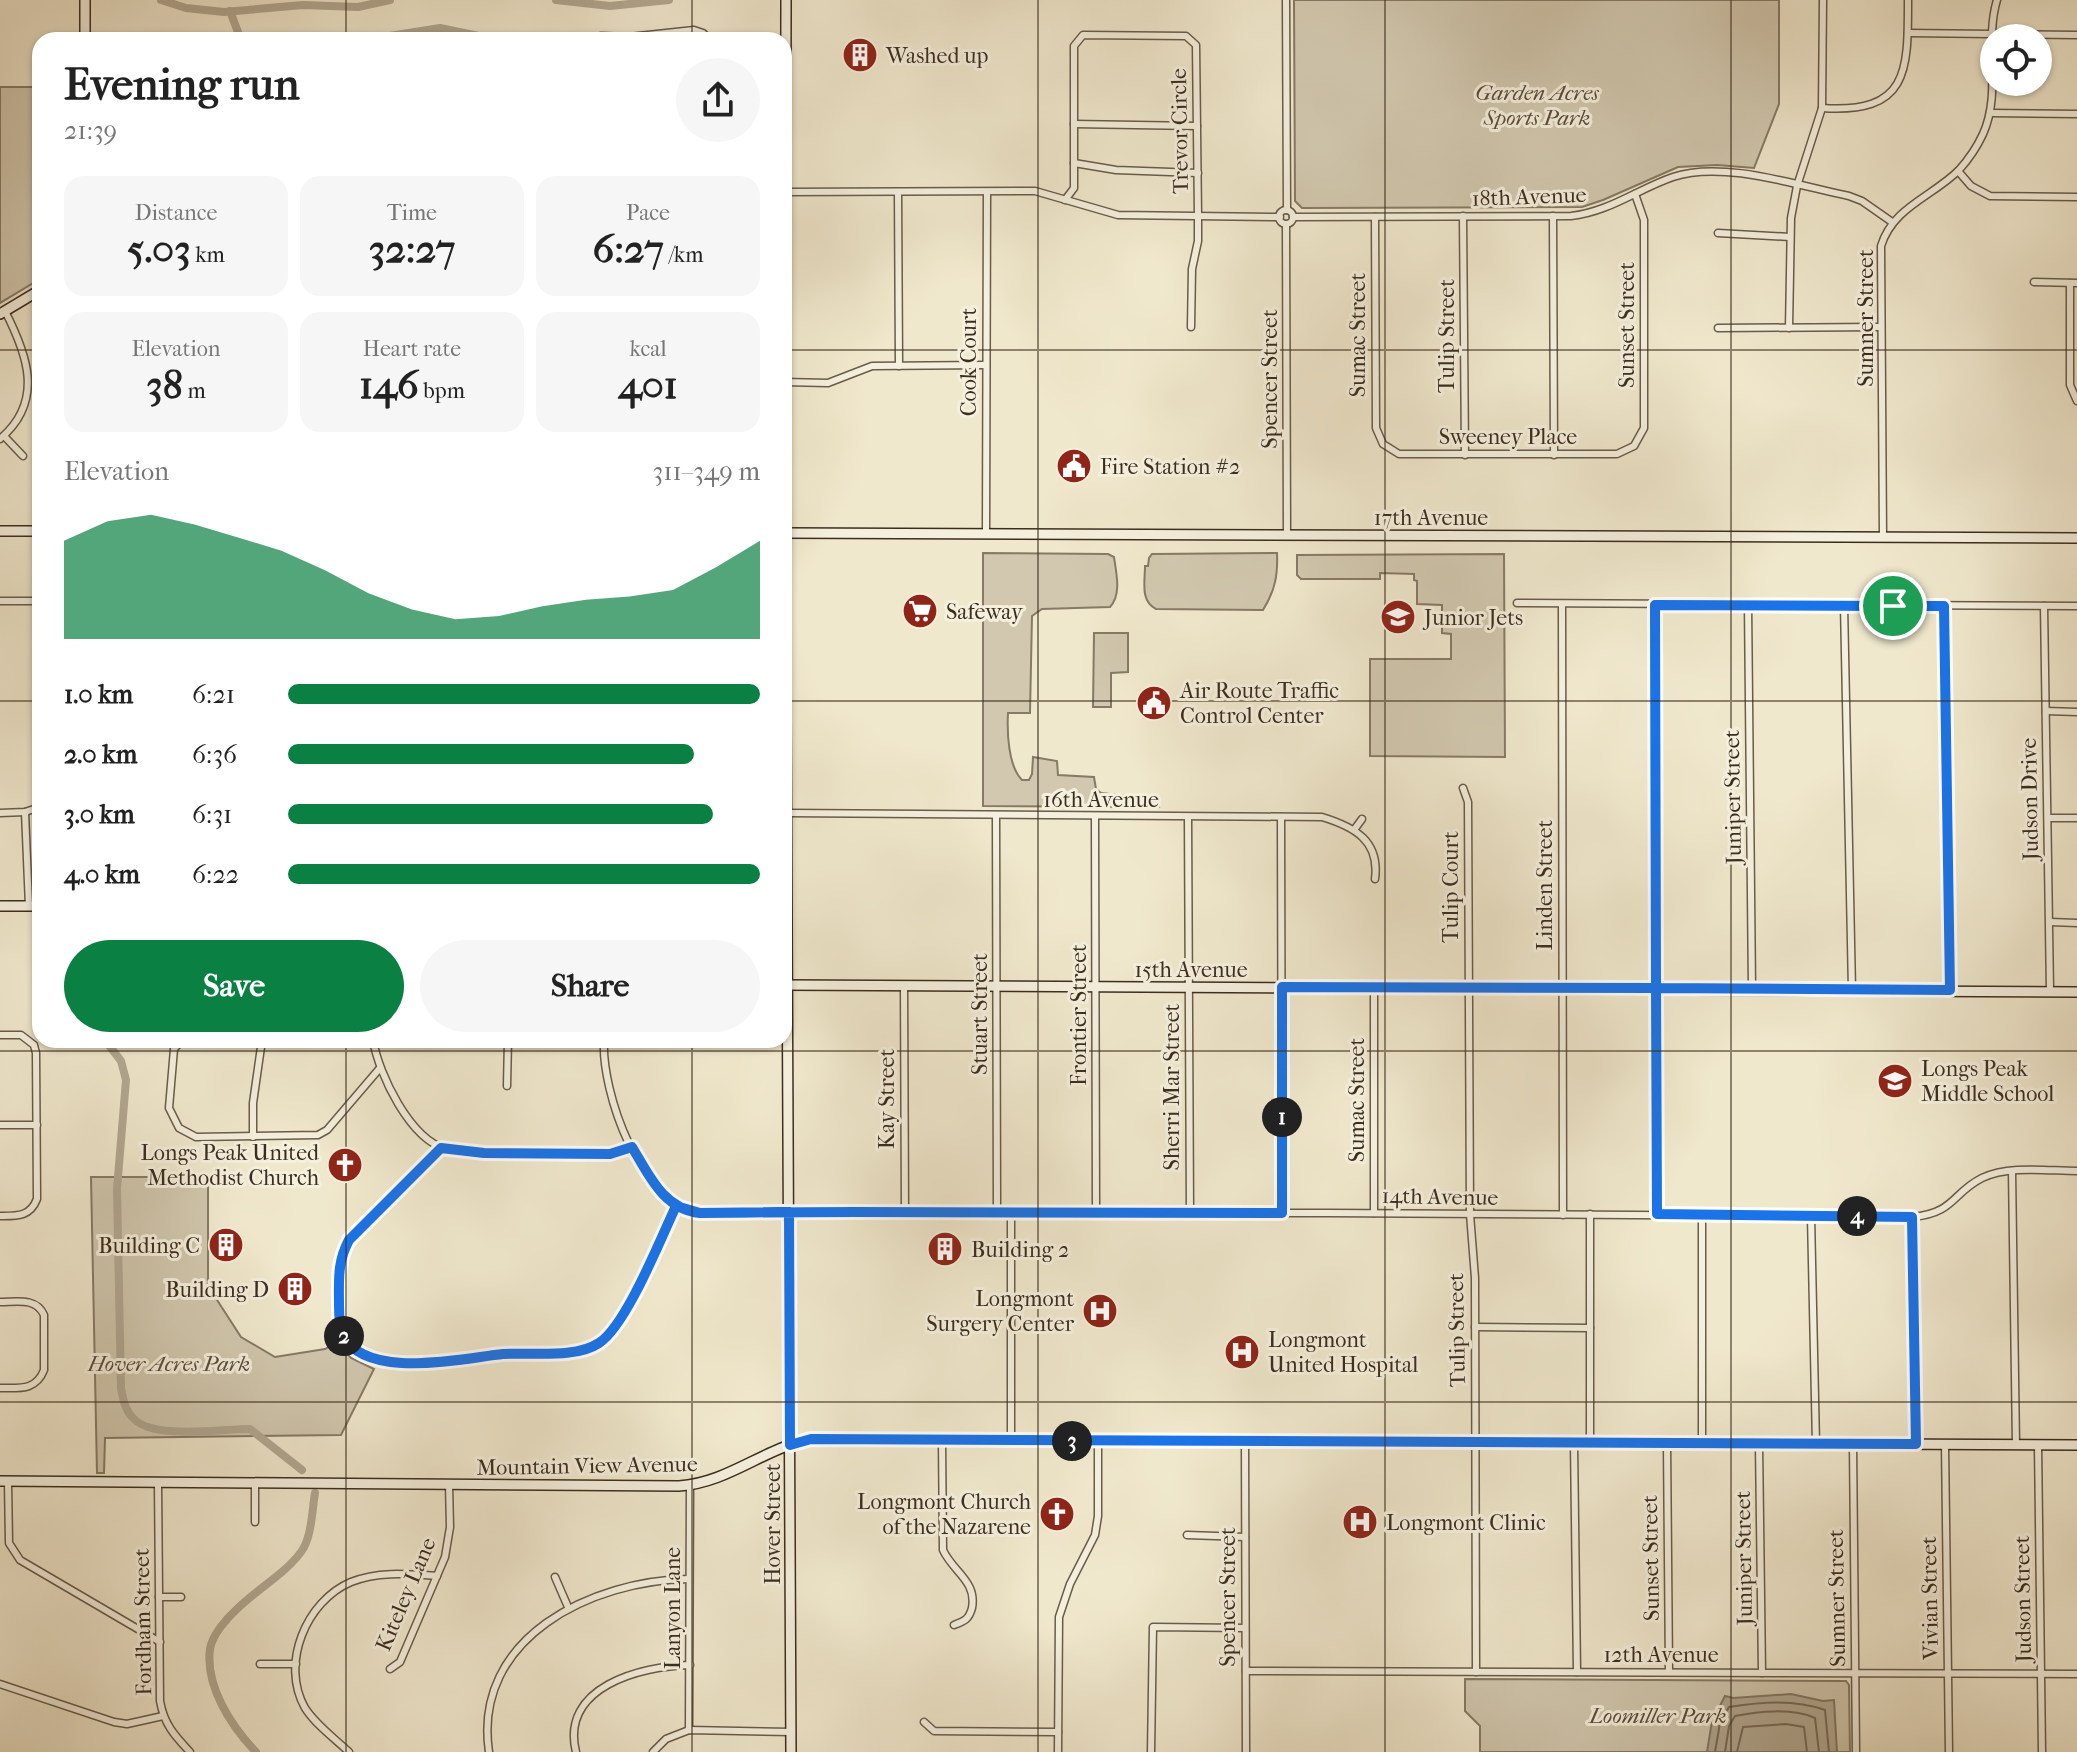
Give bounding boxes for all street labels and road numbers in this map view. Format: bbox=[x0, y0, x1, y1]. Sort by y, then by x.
street label: Trevor Circle bbox=[1166, 68, 1194, 194]
street label: 18th Avenue bbox=[1471, 182, 1587, 212]
street label: Sumner Street bbox=[1853, 249, 1879, 387]
street label: Sunset Street bbox=[1614, 262, 1640, 388]
street label: Sumac Street bbox=[1345, 273, 1371, 397]
street label: Tulip Street bbox=[1434, 279, 1460, 393]
street label: Cook Court bbox=[956, 308, 982, 416]
street label: Spencer Street bbox=[1257, 309, 1283, 449]
street label: Sweeney Place bbox=[1439, 424, 1577, 450]
street label: 17th Avenue bbox=[1374, 505, 1488, 531]
street label: Juniper Street bbox=[1719, 729, 1747, 866]
street label: Judson Drive bbox=[2016, 737, 2044, 863]
street label: 16th Avenue bbox=[1043, 787, 1159, 813]
street label: Linden Street bbox=[1532, 819, 1558, 950]
street label: Tulip Court bbox=[1438, 831, 1464, 943]
street label: Frontier Street bbox=[1066, 944, 1092, 1086]
street label: Stuart Street bbox=[967, 953, 993, 1075]
street label: 15th Avenue bbox=[1134, 957, 1248, 983]
street label: Sherri Mar Street bbox=[1159, 1003, 1185, 1170]
street label: Sumac Street bbox=[1344, 1038, 1370, 1162]
street label: Kay Street bbox=[874, 1049, 900, 1149]
street label: 14th Avenue bbox=[1381, 1183, 1499, 1211]
street label: Tulip Street bbox=[1443, 1273, 1471, 1387]
street label: Mountain View Avenue bbox=[476, 1451, 698, 1481]
street label: Hover Street bbox=[760, 1463, 786, 1585]
street label: Juniper Street bbox=[1730, 1490, 1758, 1627]
street label: Sunset Street bbox=[1637, 1495, 1665, 1621]
street label: Spencer Street bbox=[1215, 1527, 1241, 1667]
street label: Sumner Street bbox=[1823, 1529, 1851, 1667]
street label: Kiteley Lane bbox=[370, 1534, 442, 1655]
street label: Judson Street bbox=[2009, 1535, 2037, 1665]
street label: Vivian Street bbox=[1916, 1536, 1944, 1661]
street label: Lanyon Lane bbox=[660, 1547, 686, 1669]
street label: Fordham Street bbox=[129, 1548, 157, 1696]
street label: 12th Avenue bbox=[1603, 1642, 1719, 1668]

